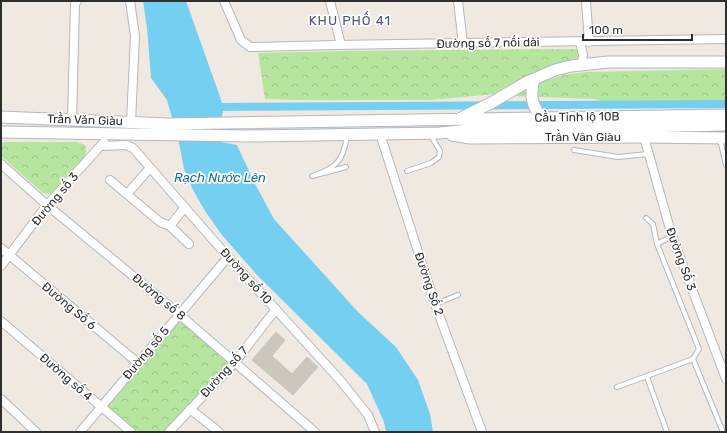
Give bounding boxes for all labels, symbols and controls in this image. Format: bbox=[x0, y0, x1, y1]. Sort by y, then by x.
district label: KHU PHỐ 41 bbox=[309, 11, 391, 28]
scale bar bbox=[583, 16, 692, 42]
text: 100 m bbox=[589, 23, 623, 37]
street label: Đường số 7 nối dài bbox=[436, 35, 540, 51]
street label: Cầu Tỉnh lộ 10B bbox=[534, 109, 620, 125]
street label: Trần Văn Giàu bbox=[47, 111, 123, 128]
street label: Trần Văn Giàu bbox=[545, 129, 621, 144]
street label: Đường số 3 bbox=[28, 169, 81, 228]
water label: Rạch Nước Lên bbox=[174, 170, 266, 185]
street label: Đường Số 3 bbox=[663, 225, 699, 292]
street label: Đường số 10 bbox=[217, 245, 275, 307]
street label: Đường Số 2 bbox=[412, 250, 447, 317]
street label: Đường số 8 bbox=[130, 270, 189, 323]
street label: Đường Số 6 bbox=[39, 279, 99, 333]
street label: Đường số 5 bbox=[119, 323, 172, 382]
street label: Đường số 7 bbox=[197, 343, 251, 400]
street label: Đường số 4 bbox=[37, 350, 96, 404]

